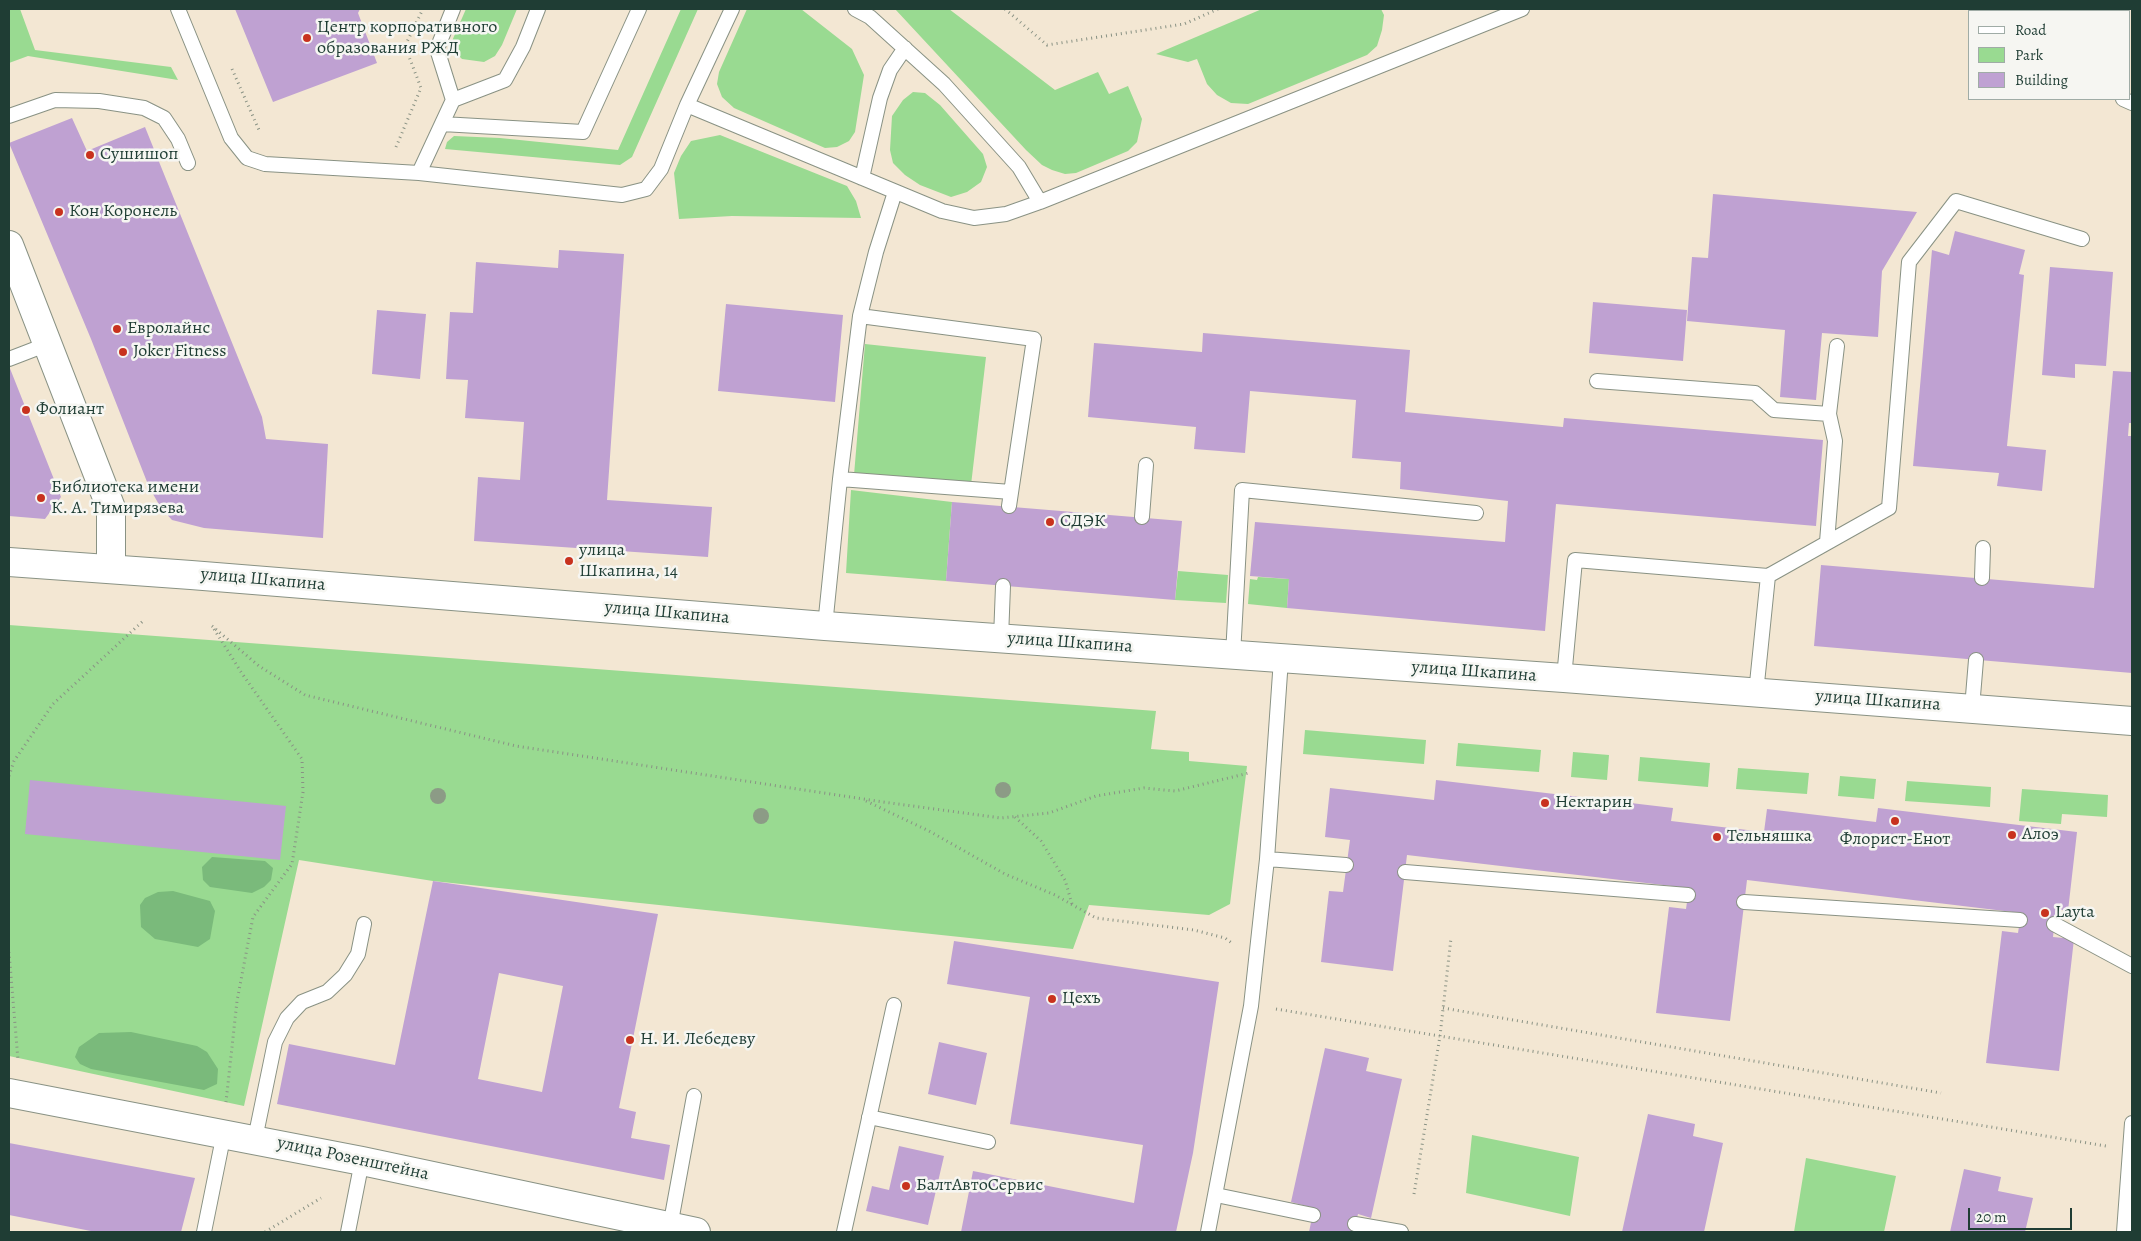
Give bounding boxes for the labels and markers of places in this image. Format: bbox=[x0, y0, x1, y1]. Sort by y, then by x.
place label: Центр корпоративного образования РЖД bbox=[317, 17, 497, 59]
marker: Центр корпоративного образования РЖД bbox=[301, 32, 313, 44]
place label: Сушишоп bbox=[100, 144, 179, 166]
marker: Сушишоп bbox=[84, 149, 96, 161]
place label: Кон Коронель bbox=[69, 201, 177, 223]
marker: Кон Коронель bbox=[53, 206, 65, 218]
place label: Евролайнс bbox=[127, 318, 210, 340]
marker: Евролайнс bbox=[111, 323, 123, 335]
place label: Joker Fitness bbox=[133, 341, 227, 363]
marker: Joker Fitness bbox=[117, 346, 129, 358]
place label: Фолиант bbox=[36, 399, 104, 421]
marker: Фолиант bbox=[20, 404, 32, 416]
place label: Библиотека имени К. А. Тимирязева bbox=[51, 477, 199, 520]
marker: Библиотека имени К. А. Тимирязева bbox=[35, 492, 47, 504]
place label: СДЭК bbox=[1060, 511, 1105, 533]
marker: СДЭК bbox=[1044, 516, 1056, 528]
place label: улица Шкапина, 14 bbox=[579, 540, 678, 582]
marker: улица Шкапина, 14 bbox=[563, 555, 575, 567]
place label: Нектарин bbox=[1555, 792, 1633, 814]
marker: Нектарин bbox=[1539, 797, 1551, 809]
marker: Флорист-Енот bbox=[1889, 815, 1901, 827]
place label: Алоэ bbox=[2022, 824, 2059, 846]
place label: Тельняшка bbox=[1727, 826, 1812, 848]
place label: Флорист-Енот bbox=[1840, 829, 1950, 851]
marker: Алоэ bbox=[2006, 829, 2018, 841]
marker: Тельняшка bbox=[1711, 831, 1723, 843]
place label: Layta bbox=[2055, 902, 2095, 924]
marker: Layta bbox=[2039, 907, 2051, 919]
place label: Цехъ bbox=[1062, 988, 1100, 1010]
marker: Цехъ bbox=[1046, 993, 1058, 1005]
place label: Н. И. Лебедеву bbox=[640, 1029, 755, 1051]
marker: Н. И. Лебедеву bbox=[624, 1034, 636, 1046]
place label: БалтАвтоСервис bbox=[916, 1175, 1043, 1197]
marker: БалтАвтоСервис bbox=[900, 1180, 912, 1192]

